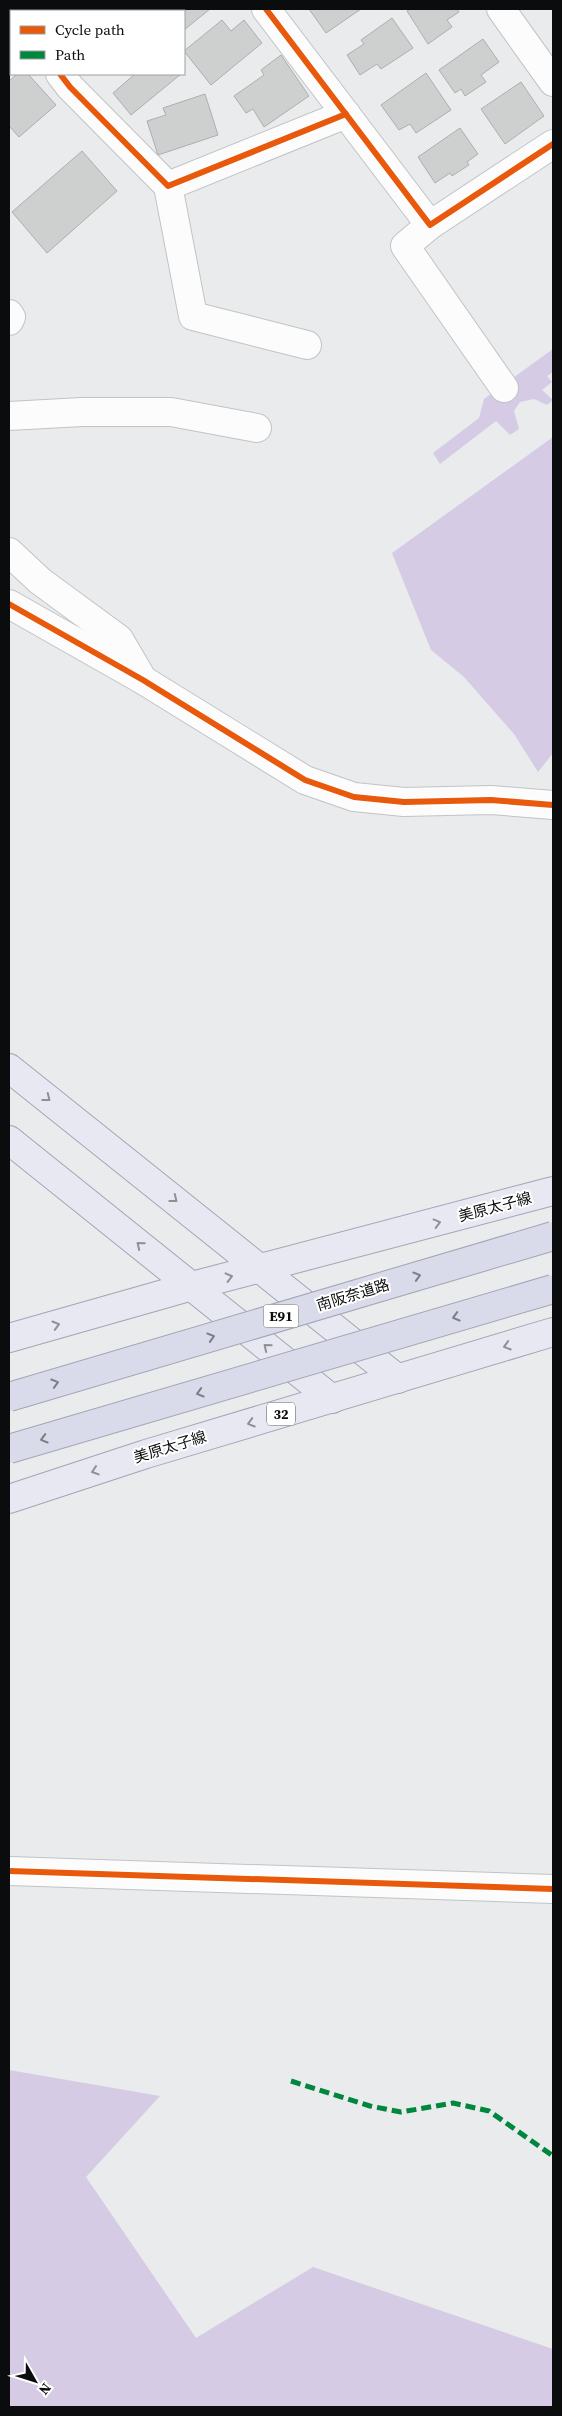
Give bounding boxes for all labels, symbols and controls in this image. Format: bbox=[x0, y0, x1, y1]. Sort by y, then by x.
legend bbox=[10, 10, 185, 75]
text: Cycle path bbox=[55, 19, 125, 40]
text: Path bbox=[55, 44, 85, 65]
one-way arrow bbox=[41, 1092, 51, 1101]
street label: 美原太子線 bbox=[456, 1187, 534, 1226]
one-way arrow bbox=[168, 1193, 178, 1202]
one-way arrow bbox=[433, 1218, 441, 1228]
one-way arrow bbox=[137, 1241, 146, 1250]
one-way arrow bbox=[225, 1272, 234, 1283]
one-way arrow bbox=[413, 1272, 421, 1282]
street label: 南阪奈道路 bbox=[314, 1274, 392, 1316]
road number: E91 bbox=[264, 1304, 298, 1328]
one-way arrow bbox=[453, 1312, 461, 1322]
one-way arrow bbox=[51, 1320, 59, 1330]
one-way arrow bbox=[207, 1333, 215, 1343]
one-way arrow bbox=[503, 1340, 511, 1350]
one-way arrow bbox=[264, 1344, 273, 1352]
one-way arrow bbox=[51, 1379, 59, 1389]
one-way arrow bbox=[196, 1387, 204, 1397]
road number: 32 bbox=[267, 1402, 295, 1426]
one-way arrow bbox=[247, 1418, 255, 1428]
street label: 美原太子線 bbox=[131, 1426, 209, 1468]
one-way arrow bbox=[40, 1433, 48, 1443]
one-way arrow bbox=[92, 1465, 100, 1475]
north arrow bbox=[10, 2356, 60, 2406]
text: N bbox=[34, 2379, 56, 2399]

